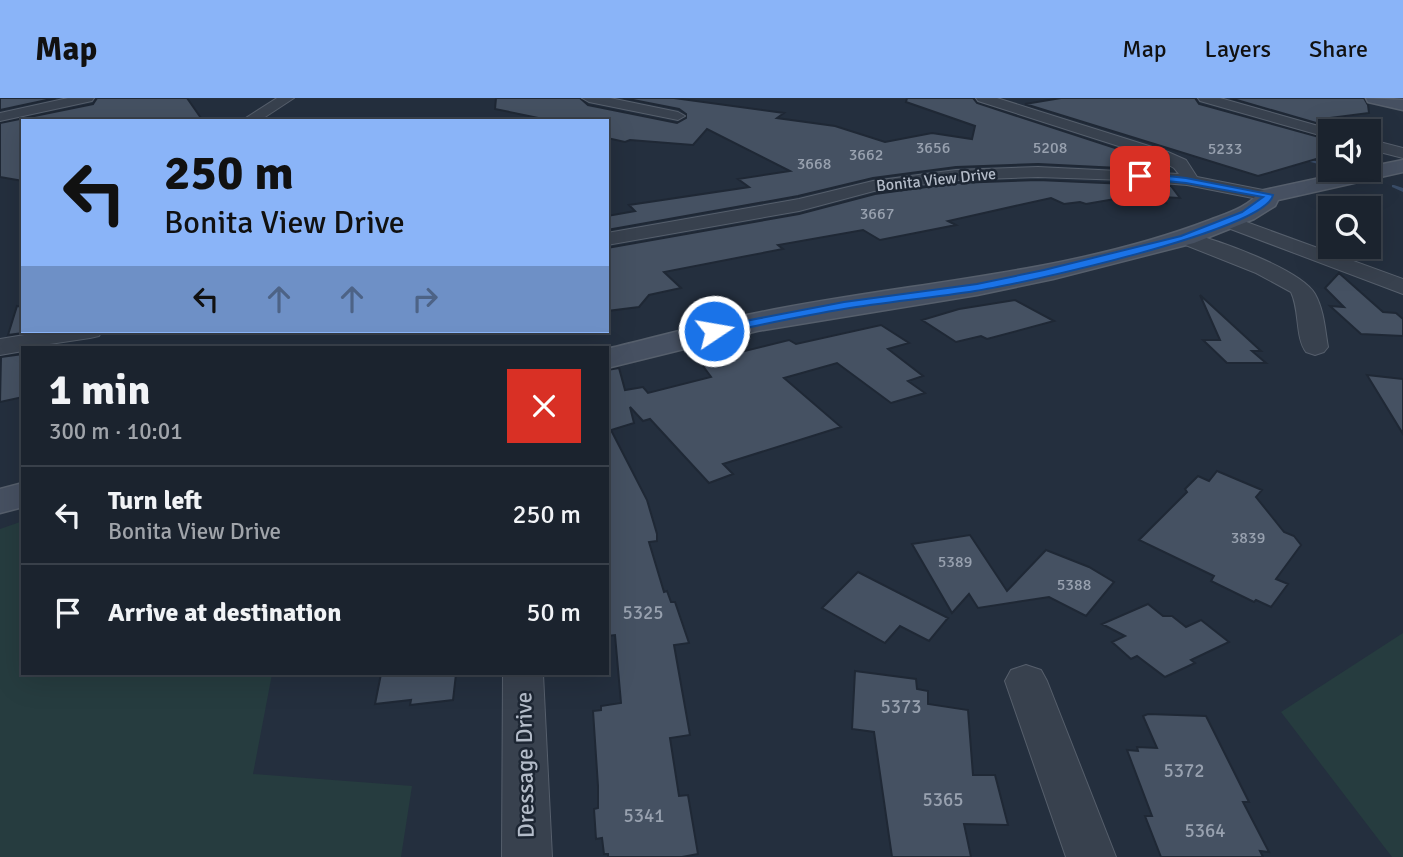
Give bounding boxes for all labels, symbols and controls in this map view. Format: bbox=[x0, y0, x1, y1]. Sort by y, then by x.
text: Map bbox=[35, 29, 97, 70]
text: Map bbox=[1122, 34, 1167, 64]
text: Layers bbox=[1205, 34, 1271, 64]
text: Share bbox=[1309, 34, 1368, 64]
map controls bbox=[1318, 119, 1381, 259]
button: sound bbox=[1318, 119, 1381, 182]
house number: 3656 bbox=[916, 138, 950, 158]
house number: 5208 bbox=[1033, 138, 1067, 158]
house number: 5233 bbox=[1208, 139, 1242, 159]
text: 250 m bbox=[164, 143, 294, 203]
house number: 3662 bbox=[849, 145, 883, 165]
pin bbox=[1110, 146, 1170, 206]
icon: left bbox=[49, 147, 140, 238]
house number: 3668 bbox=[797, 154, 831, 174]
icon: arrive bbox=[1121, 157, 1159, 195]
street label: Bonita View Drive bbox=[875, 164, 997, 196]
button: search bbox=[1318, 196, 1381, 259]
text: Bonita View Drive bbox=[164, 203, 405, 242]
house number: 3667 bbox=[860, 204, 894, 224]
icon: left bbox=[187, 280, 225, 318]
icon: ahead bbox=[260, 280, 298, 318]
icon: ahead bbox=[333, 280, 371, 318]
icon: right bbox=[406, 280, 444, 318]
position arrow bbox=[677, 294, 751, 368]
text: 1 min bbox=[49, 365, 150, 416]
button: close bbox=[507, 369, 581, 443]
text: 300 m · 10:01 bbox=[49, 417, 183, 446]
text: Turn left bbox=[108, 485, 202, 517]
icon: left bbox=[49, 496, 87, 534]
text: 250 m bbox=[512, 499, 581, 531]
text: Bonita View Drive bbox=[108, 517, 281, 546]
house number: 3839 bbox=[1231, 528, 1265, 548]
house number: 5389 bbox=[938, 552, 972, 572]
house number: 5388 bbox=[1057, 575, 1091, 595]
icon: arrive bbox=[49, 594, 87, 632]
text: Arrive at destination bbox=[108, 597, 341, 629]
text: 50 m bbox=[526, 597, 581, 629]
house number: 5325 bbox=[622, 601, 664, 625]
street label: Dressage Drive bbox=[509, 692, 541, 838]
house number: 5373 bbox=[880, 695, 922, 719]
house number: 5372 bbox=[1163, 759, 1205, 783]
house number: 5365 bbox=[922, 788, 964, 812]
house number: 5341 bbox=[623, 804, 665, 828]
house number: 5364 bbox=[1184, 819, 1226, 843]

